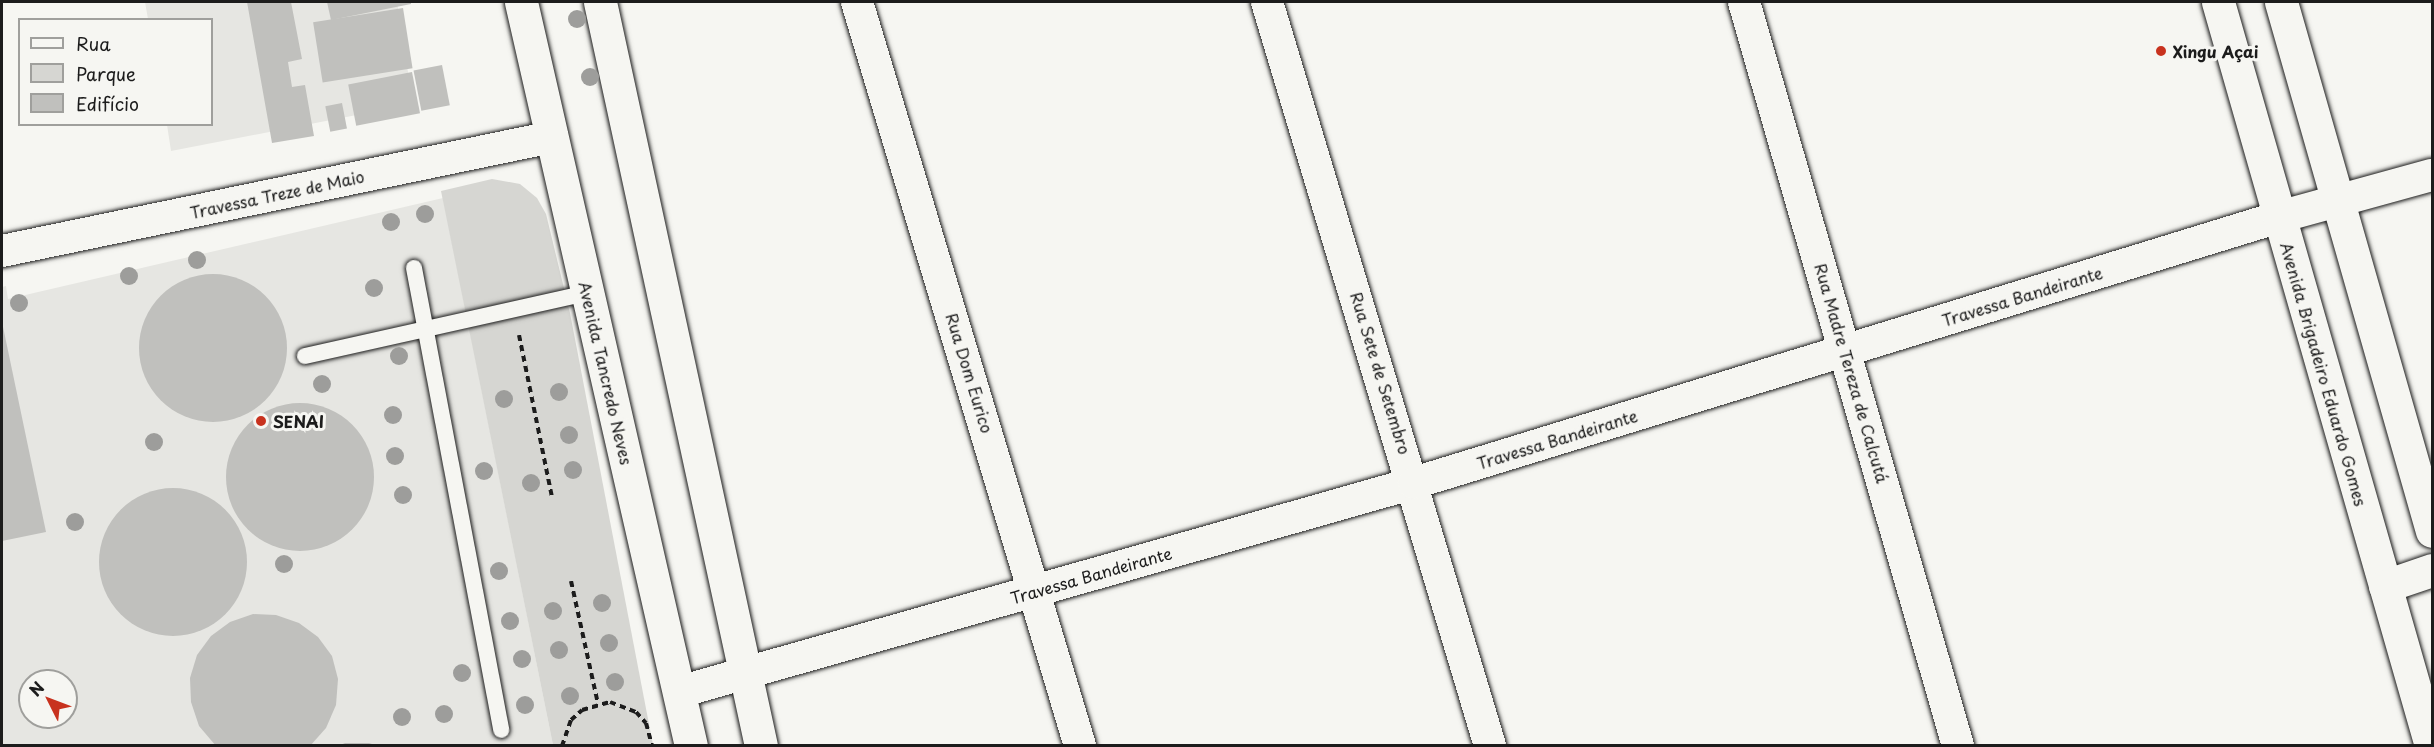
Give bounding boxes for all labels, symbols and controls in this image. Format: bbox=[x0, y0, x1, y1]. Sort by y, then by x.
legend bbox=[18, 18, 213, 126]
text: Rua bbox=[76, 30, 111, 57]
place label: Xingu Açai bbox=[2173, 41, 2259, 61]
marker: Xingu Açai bbox=[2154, 44, 2168, 58]
text: Parque bbox=[76, 60, 136, 87]
text: Edifício bbox=[76, 90, 139, 117]
street label: Travessa Treze de Maio bbox=[187, 166, 367, 222]
street label: Avenida Brigadeiro Eduardo Gomes bbox=[2277, 240, 2371, 508]
street label: Rua Madre Tereza de Calcutá bbox=[1811, 261, 1893, 485]
street label: Travessa Bandeirante bbox=[1939, 262, 2105, 330]
street label: Avenida Tancredo Neves bbox=[576, 279, 636, 467]
street label: Rua Sete de Setembro bbox=[1347, 288, 1415, 458]
street label: Rua Dom Eurico bbox=[943, 311, 997, 435]
street label: Travessa Bandeirante bbox=[1474, 405, 1640, 473]
place label: SENAI bbox=[273, 411, 324, 431]
marker: SENAI bbox=[254, 414, 268, 428]
street label: Travessa Bandeirante bbox=[1008, 543, 1174, 607]
north arrow bbox=[18, 669, 78, 729]
text: N bbox=[23, 676, 49, 701]

